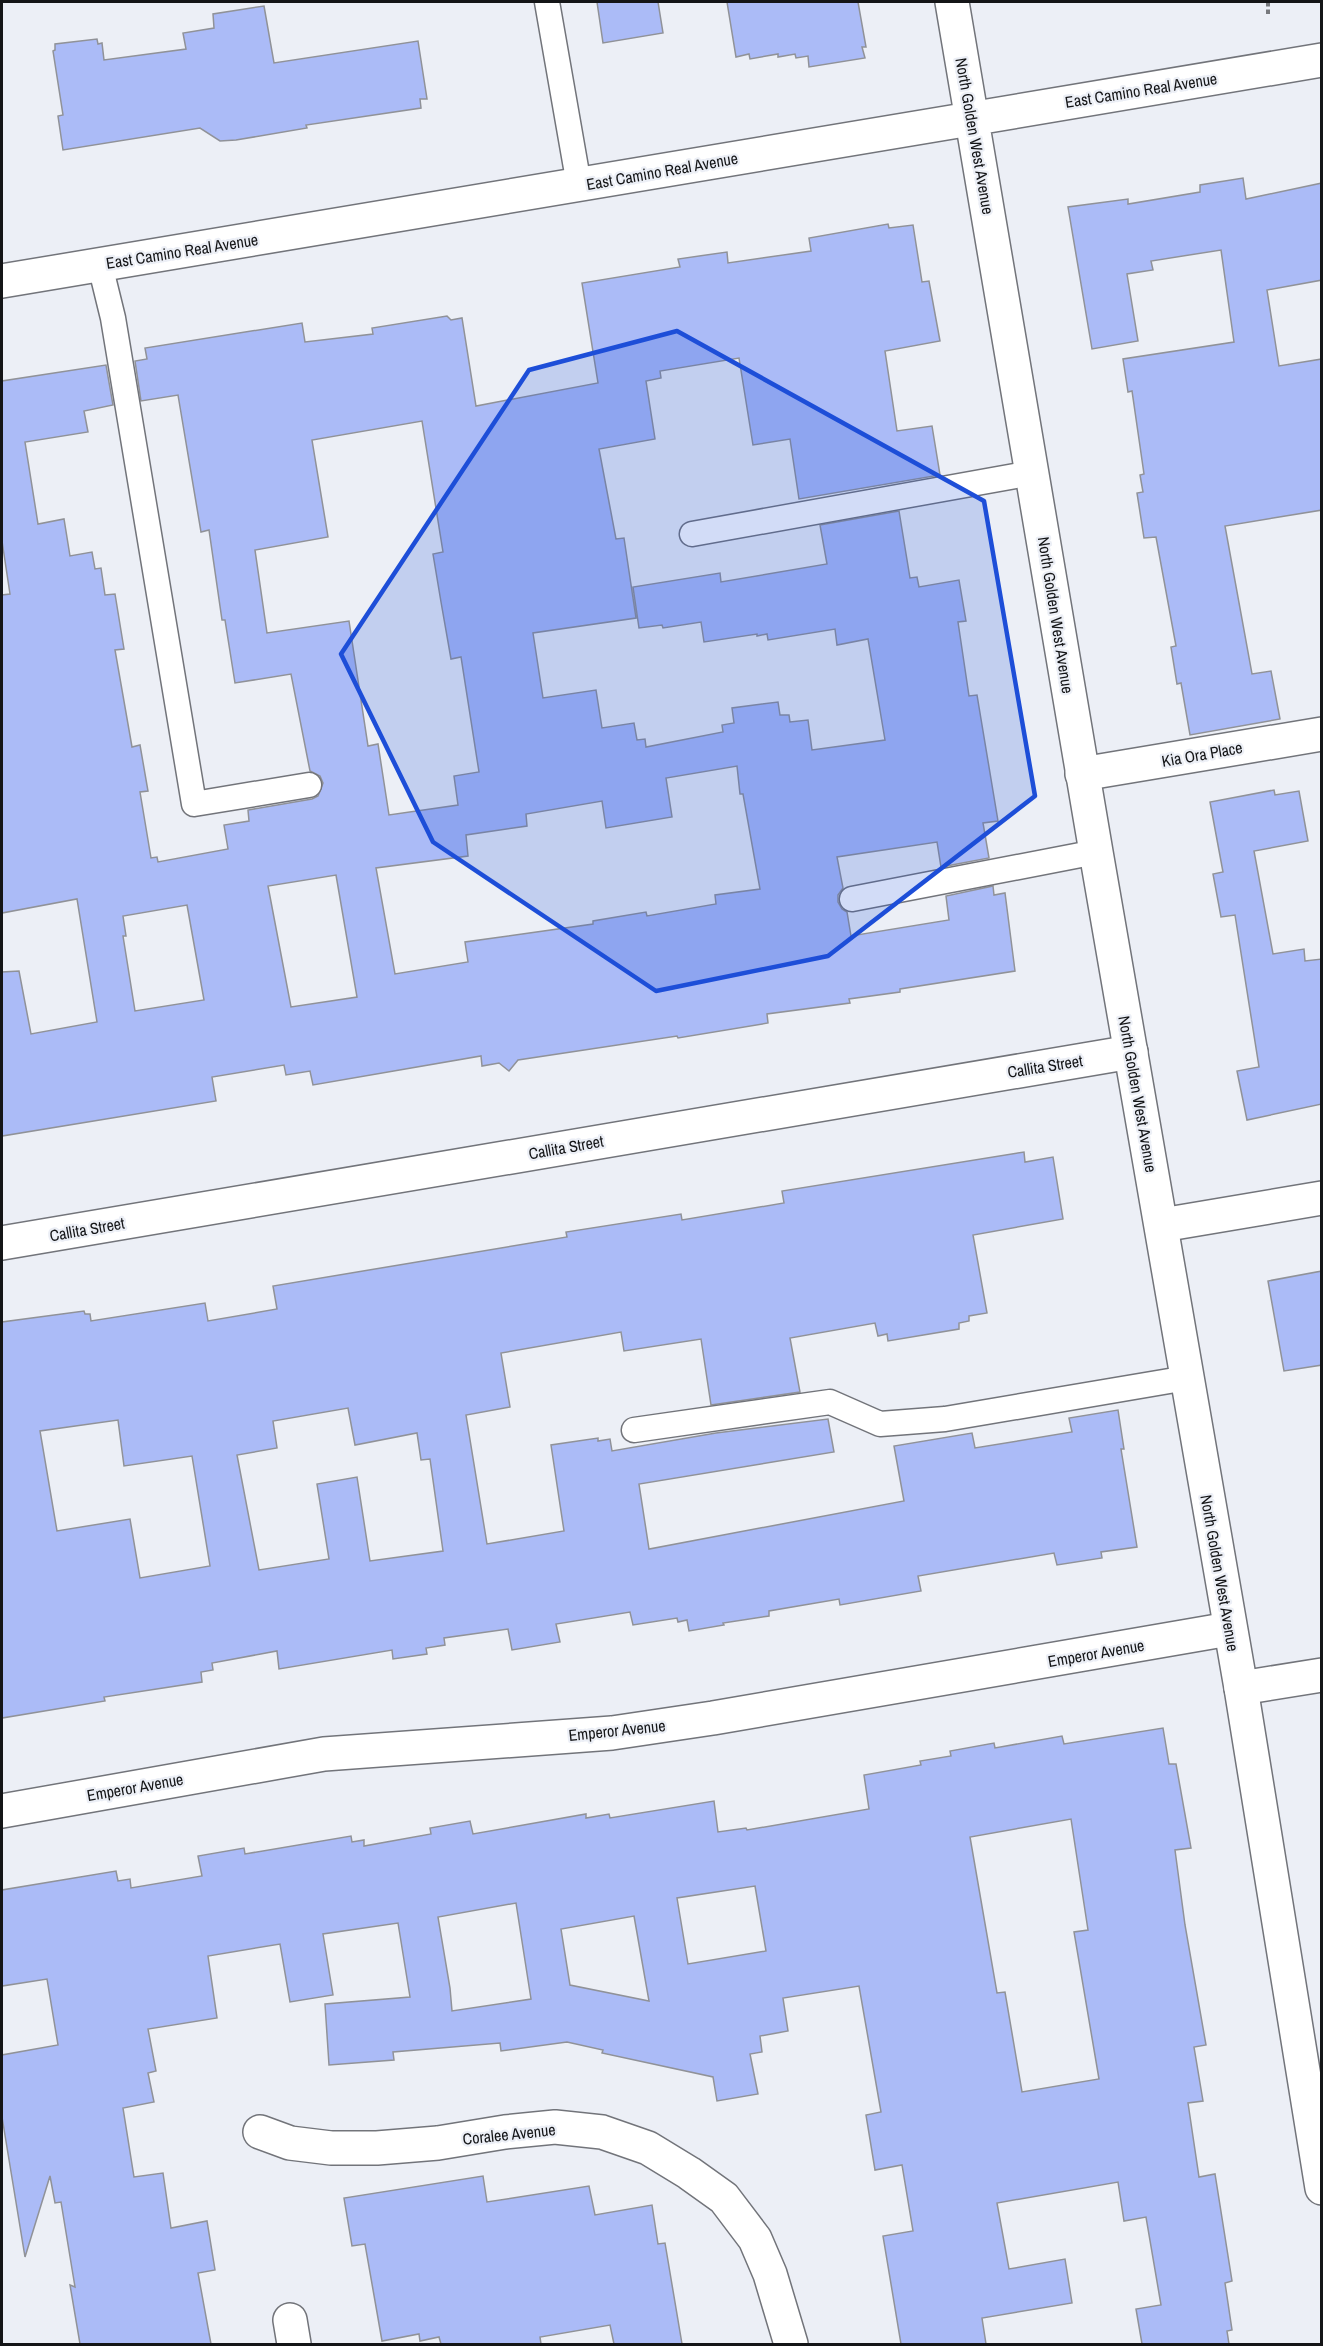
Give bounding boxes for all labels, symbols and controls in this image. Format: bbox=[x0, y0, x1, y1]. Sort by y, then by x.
street label: North Golden West Avenue bbox=[950, 56, 1000, 216]
street label: East Camino Real Avenue bbox=[1063, 67, 1219, 113]
street label: East Camino Real Avenue bbox=[584, 147, 740, 195]
street label: East Camino Real Avenue bbox=[104, 228, 260, 274]
street label: North Golden West Avenue bbox=[1033, 535, 1079, 695]
street label: Kia Ora Place bbox=[1160, 736, 1244, 772]
street label: North Golden West Avenue bbox=[1113, 1014, 1163, 1174]
street label: Callita Street bbox=[1006, 1049, 1085, 1083]
street label: Callita Street bbox=[527, 1130, 606, 1164]
street label: Callita Street bbox=[48, 1212, 127, 1246]
street label: North Golden West Avenue bbox=[1195, 1493, 1245, 1653]
street label: Emperor Avenue bbox=[1046, 1634, 1146, 1672]
street label: Emperor Avenue bbox=[567, 1714, 667, 1746]
street label: Emperor Avenue bbox=[85, 1768, 185, 1806]
street label: Coralee Avenue bbox=[462, 2118, 556, 2150]

